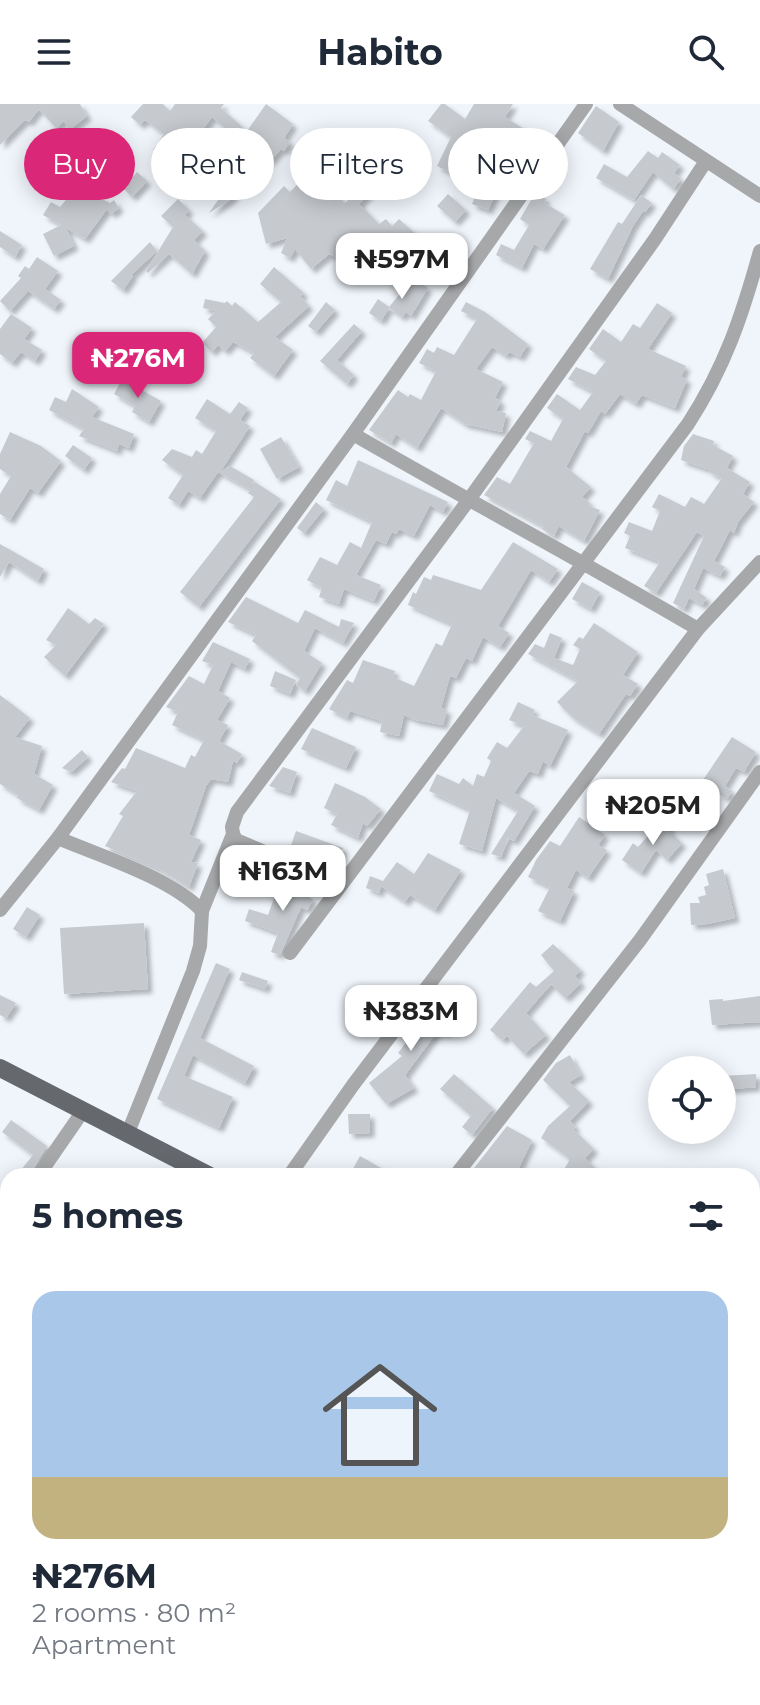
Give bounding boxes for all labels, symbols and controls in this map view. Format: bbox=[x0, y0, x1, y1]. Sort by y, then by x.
icon: menu bbox=[32, 30, 76, 74]
text: Habito bbox=[317, 30, 443, 74]
icon: search bbox=[684, 30, 728, 74]
chip: Buy bbox=[24, 128, 135, 200]
chip: Rent bbox=[151, 128, 274, 200]
chip: Filters bbox=[290, 128, 432, 200]
chip: New bbox=[448, 128, 568, 200]
pin: ₦597M bbox=[346, 233, 458, 301]
text: ₦597M bbox=[354, 243, 450, 275]
pin: ₦276M bbox=[82, 332, 194, 400]
text: ₦276M bbox=[90, 342, 186, 374]
pin: ₦205M bbox=[597, 779, 709, 847]
text: ₦205M bbox=[605, 789, 701, 821]
pin: ₦163M bbox=[227, 845, 339, 913]
text: ₦163M bbox=[238, 855, 328, 887]
pin: ₦383M bbox=[355, 985, 467, 1053]
text: ₦383M bbox=[363, 995, 459, 1027]
map controls bbox=[648, 1056, 736, 1144]
button: locate bbox=[648, 1056, 736, 1144]
icon: filters bbox=[684, 1194, 728, 1238]
text: 5 homes bbox=[32, 1195, 183, 1237]
icon: home bbox=[308, 1343, 452, 1487]
text: ₦276M bbox=[32, 1555, 157, 1597]
text: 2 rooms · 80 m² bbox=[32, 1597, 236, 1629]
text: Apartment bbox=[32, 1629, 176, 1661]

